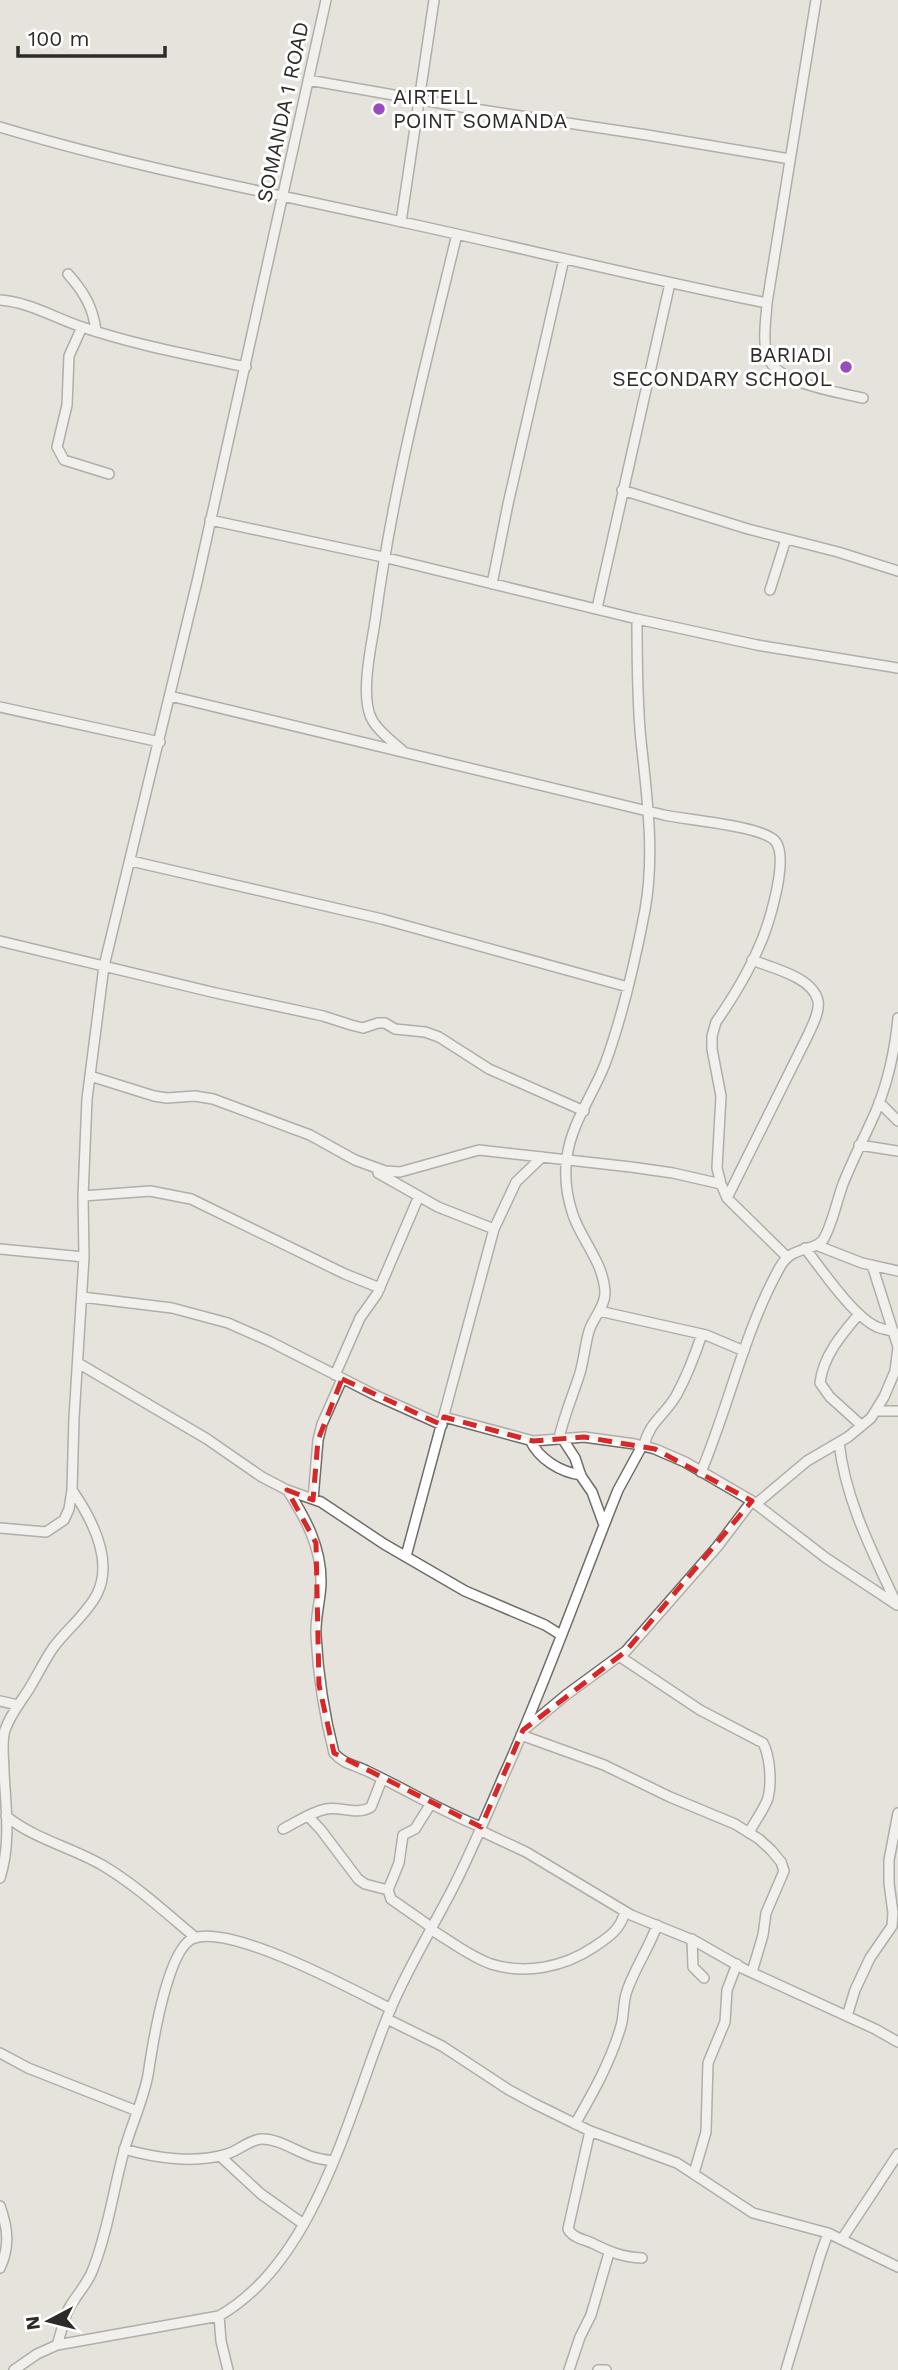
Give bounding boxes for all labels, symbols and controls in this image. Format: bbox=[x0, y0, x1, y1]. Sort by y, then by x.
scale bar bbox=[18, 14, 164, 58]
street label: SOMANDA 1 ROAD bbox=[251, 19, 314, 205]
text: 100 m bbox=[28, 26, 90, 51]
place label: AIRTELL POINT SOMANDA bbox=[393, 84, 567, 133]
marker: AIRTELL POINT SOMANDA bbox=[371, 101, 387, 117]
place label: BARIADI SECONDARY SCHOOL bbox=[612, 342, 832, 391]
marker: BARIADI SECONDARY SCHOOL bbox=[838, 359, 854, 375]
north arrow bbox=[14, 2286, 84, 2356]
text: N bbox=[20, 2315, 45, 2331]

